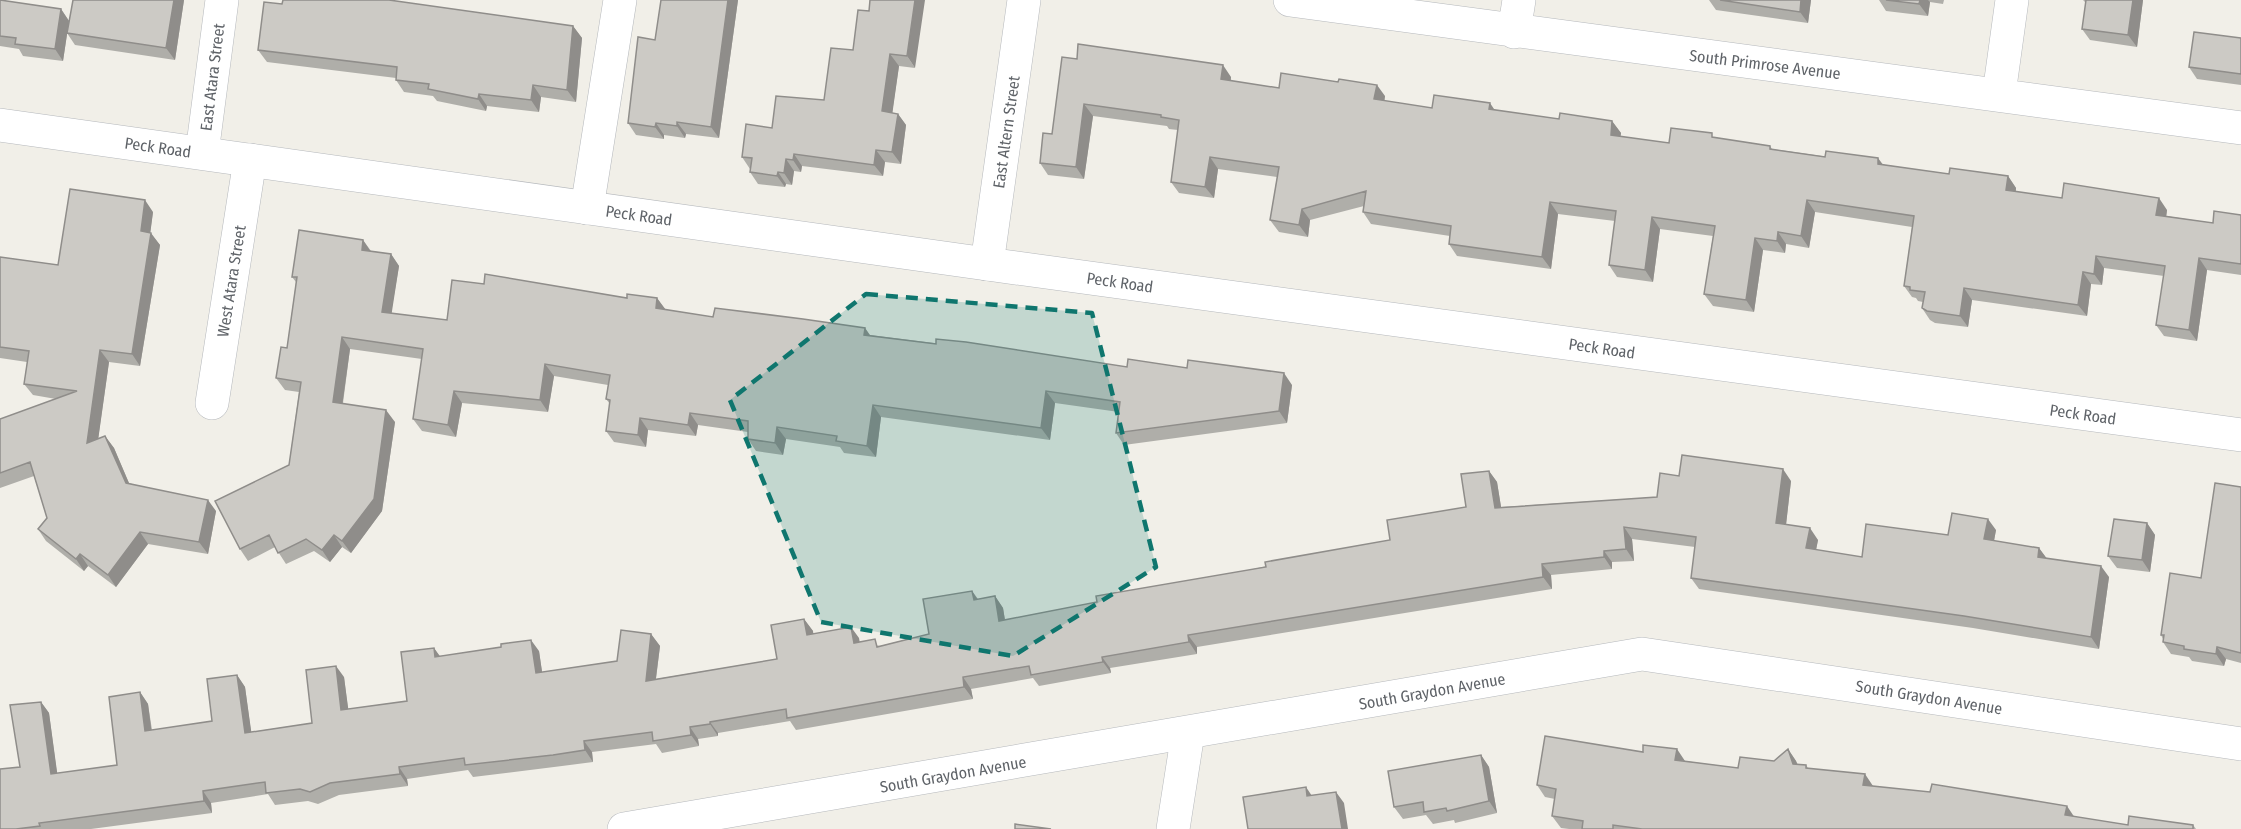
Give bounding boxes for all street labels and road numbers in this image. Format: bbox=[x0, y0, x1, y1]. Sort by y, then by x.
street label: East Atara Street bbox=[196, 21, 229, 132]
street label: South Primrose Avenue bbox=[1688, 46, 1842, 83]
street label: East Altern Street bbox=[989, 74, 1024, 190]
street label: Peck Road bbox=[123, 133, 192, 162]
street label: Peck Road bbox=[604, 201, 673, 230]
street label: West Atara Street bbox=[213, 223, 250, 338]
street label: Peck Road bbox=[1085, 268, 1154, 297]
street label: Peck Road bbox=[1567, 334, 1636, 363]
street label: Peck Road bbox=[2048, 400, 2117, 429]
street label: South Graydon Avenue bbox=[1357, 669, 1507, 714]
street label: South Graydon Avenue bbox=[1854, 677, 2004, 718]
street label: South Graydon Avenue bbox=[878, 752, 1028, 797]

